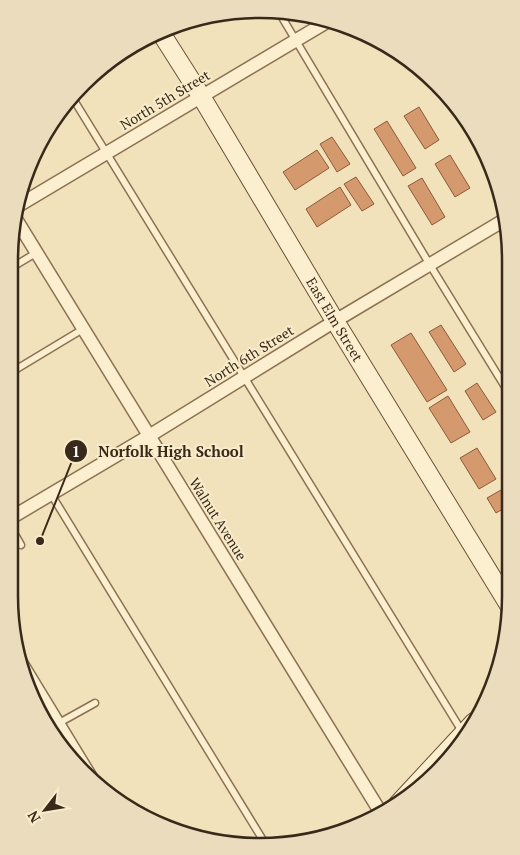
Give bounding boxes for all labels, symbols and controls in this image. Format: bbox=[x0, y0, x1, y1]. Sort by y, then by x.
street label: North 5th Street bbox=[116, 65, 214, 134]
street label: East Elm Street bbox=[302, 274, 368, 366]
street label: North 6th Street bbox=[201, 320, 298, 391]
callout: Norfolk High School bbox=[63, 436, 254, 466]
text: 1 bbox=[72, 441, 80, 461]
text: Norfolk High School bbox=[98, 441, 244, 461]
street label: Walnut Avenue bbox=[185, 474, 251, 564]
north arrow bbox=[20, 785, 70, 835]
text: N bbox=[22, 807, 44, 826]

